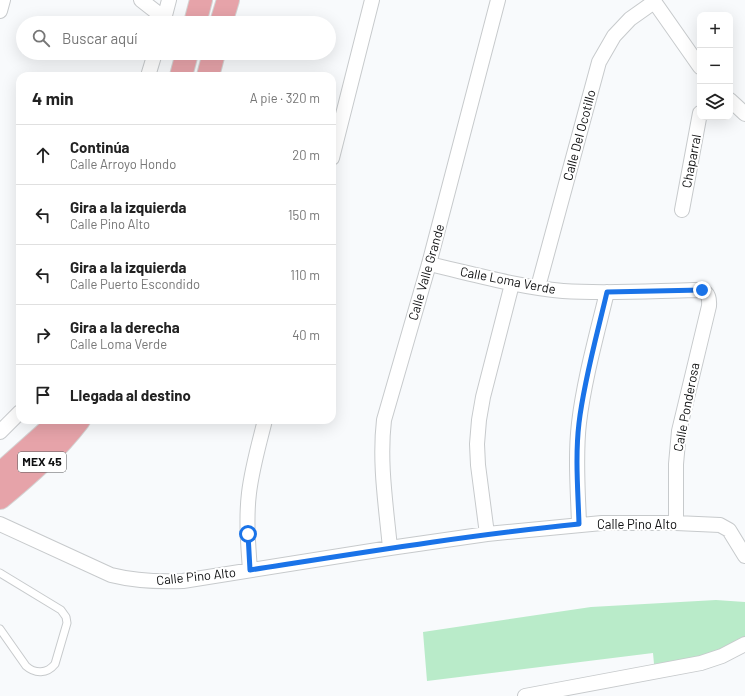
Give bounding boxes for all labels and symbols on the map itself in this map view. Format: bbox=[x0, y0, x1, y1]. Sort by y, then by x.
street label: Calle Del Ocotillo bbox=[559, 88, 599, 182]
street label: Chaparral bbox=[678, 133, 704, 189]
street label: Calle Valle Grande bbox=[405, 222, 447, 322]
street label: Calle Loma Verde bbox=[459, 263, 557, 297]
route end bbox=[693, 281, 711, 299]
street label: Calle Ponderosa bbox=[670, 361, 702, 453]
road number: MEX 45 bbox=[18, 452, 66, 472]
street label: Calle Pino Alto bbox=[597, 516, 677, 532]
route start bbox=[239, 525, 257, 543]
street label: Calle Pino Alto bbox=[155, 564, 237, 588]

